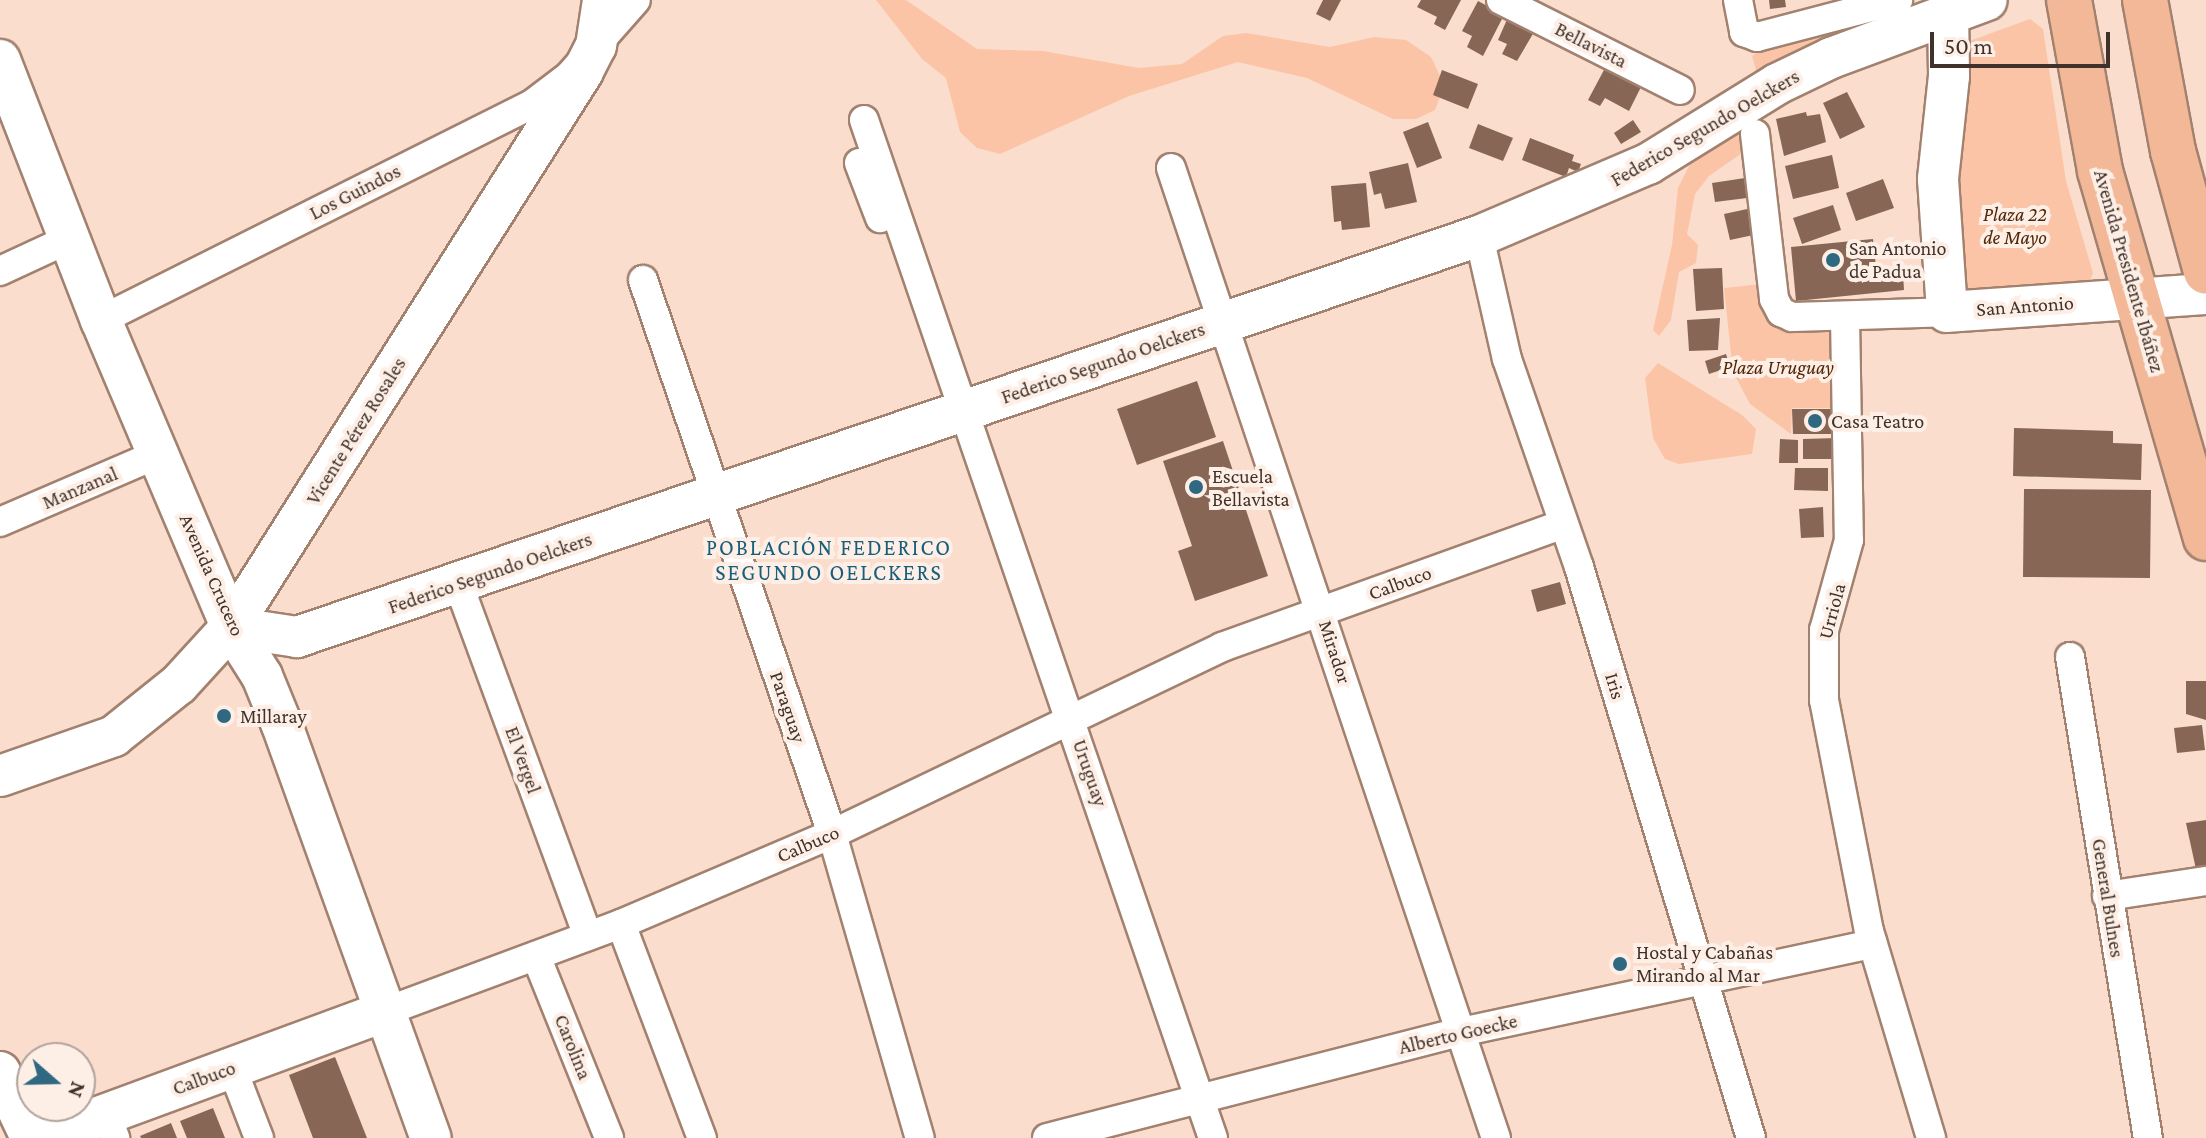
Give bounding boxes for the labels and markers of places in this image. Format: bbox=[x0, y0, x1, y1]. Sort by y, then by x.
place label: San Antonio de Padua bbox=[1849, 236, 1947, 283]
marker: San Antonio de Padua bbox=[1824, 251, 1842, 269]
place label: Casa Teatro bbox=[1831, 409, 1924, 433]
marker: Casa Teatro bbox=[1806, 412, 1824, 430]
place label: Escuela Bellavista bbox=[1212, 464, 1290, 511]
marker: Escuela Bellavista bbox=[1187, 478, 1205, 496]
place label: Millaray bbox=[240, 704, 307, 728]
marker: Millaray bbox=[215, 707, 233, 725]
place label: Hostal y Cabañas Mirando al Mar bbox=[1636, 940, 1773, 987]
marker: Hostal y Cabañas Mirando al Mar bbox=[1611, 955, 1629, 973]

